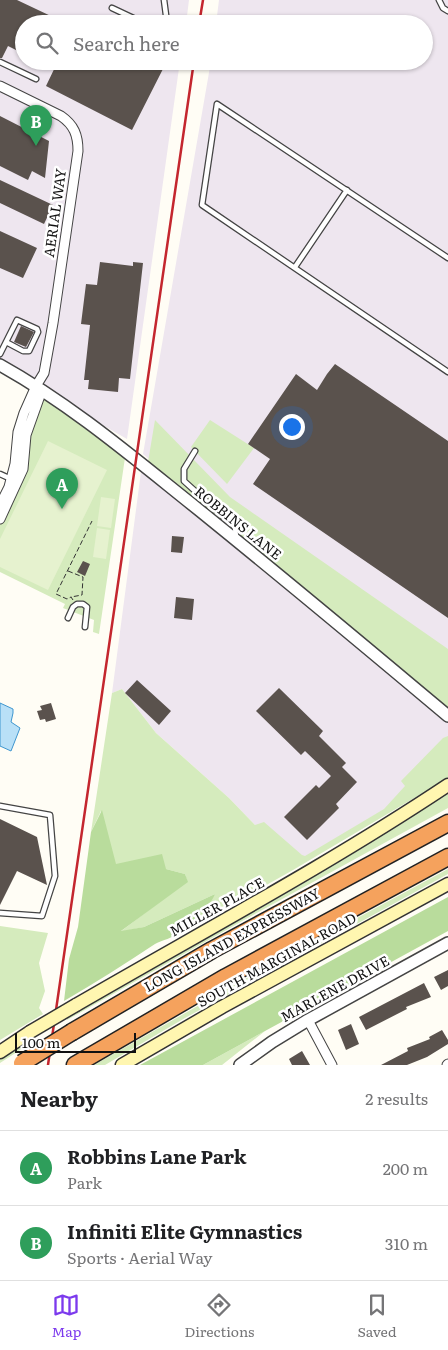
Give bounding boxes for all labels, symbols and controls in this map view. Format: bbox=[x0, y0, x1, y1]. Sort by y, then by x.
search box bbox=[15, 15, 433, 70]
icon: search bbox=[33, 29, 61, 57]
text: Search here bbox=[73, 29, 180, 57]
pin: B bbox=[20, 105, 52, 146]
street label: AERIAL WAY bbox=[38, 167, 70, 259]
your location bbox=[279, 414, 305, 440]
pin: A bbox=[46, 468, 78, 509]
street label: ROBBINS LANE bbox=[191, 481, 287, 564]
street label: MILLER PLACE bbox=[166, 872, 268, 940]
street label: LONG ISLAND EXPRESSWAY bbox=[140, 882, 323, 996]
street label: SOUTH MARGINAL ROAD bbox=[193, 907, 360, 1011]
street label: MARLENE DRIVE bbox=[276, 950, 393, 1026]
scale bar bbox=[15, 1030, 136, 1053]
text: 100 m bbox=[22, 1032, 60, 1052]
text: Nearby bbox=[20, 1082, 98, 1113]
text: 2 results bbox=[365, 1086, 428, 1110]
text: Robbins Lane Park bbox=[67, 1142, 246, 1170]
text: A bbox=[30, 1156, 42, 1180]
text: 200 m bbox=[383, 1156, 428, 1180]
text: Park bbox=[67, 1170, 102, 1194]
text: Infiniti Elite Gymnastics bbox=[67, 1217, 302, 1245]
text: B bbox=[30, 1231, 42, 1255]
text: 310 m bbox=[385, 1231, 428, 1255]
text: Sports · Aerial Way bbox=[67, 1245, 212, 1269]
tab: Map bbox=[52, 1291, 81, 1341]
tab: Directions bbox=[184, 1291, 254, 1341]
tab: Saved bbox=[357, 1291, 396, 1341]

